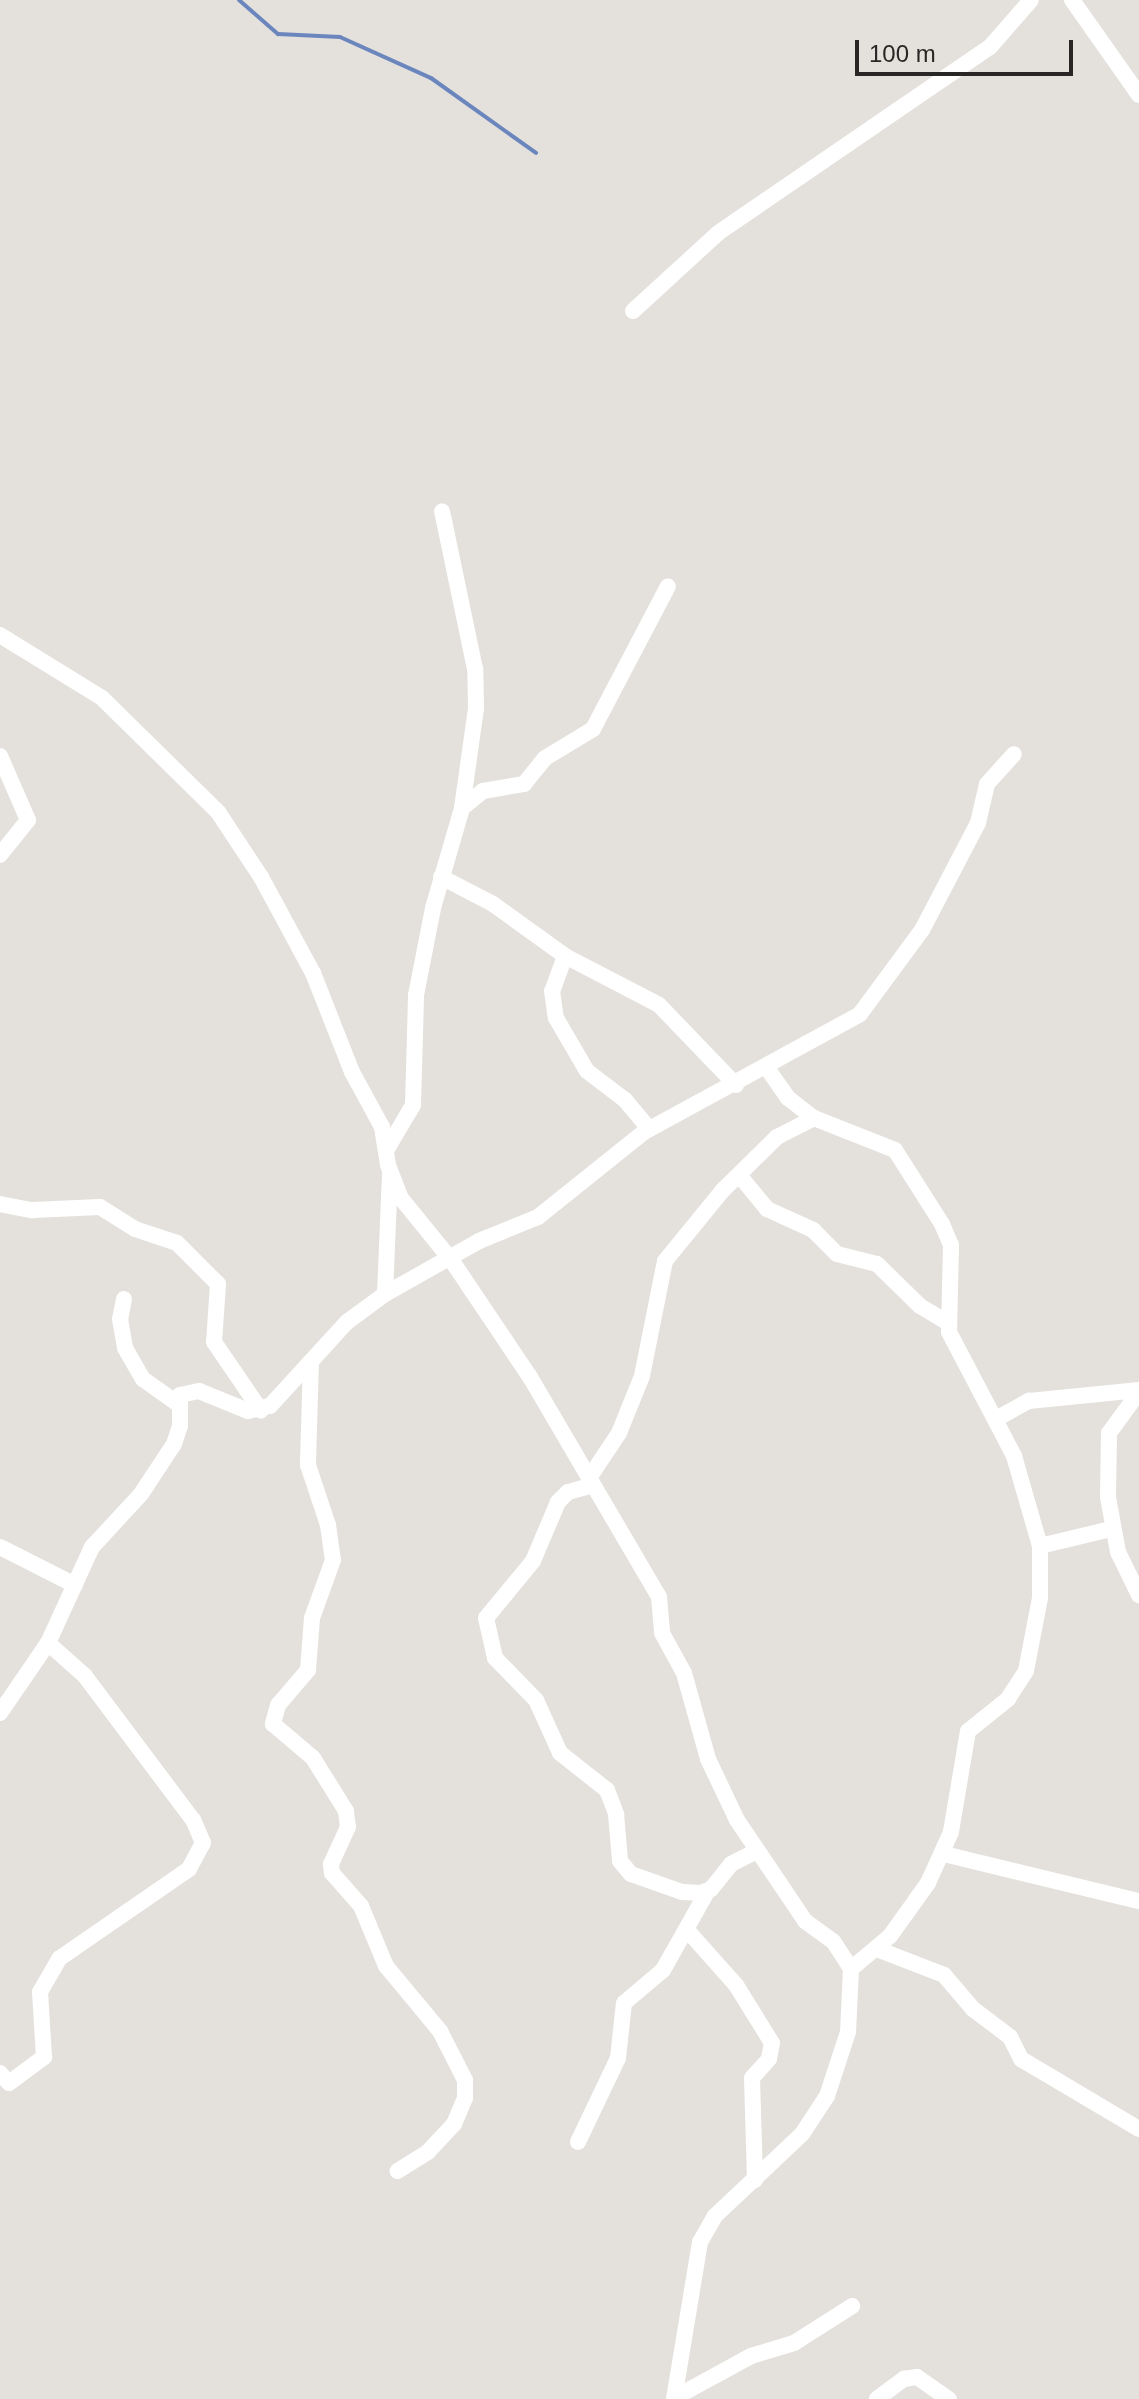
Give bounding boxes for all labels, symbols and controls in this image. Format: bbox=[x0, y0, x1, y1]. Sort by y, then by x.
scale bar bbox=[859, 24, 1077, 74]
text: 100 m bbox=[869, 40, 936, 67]

